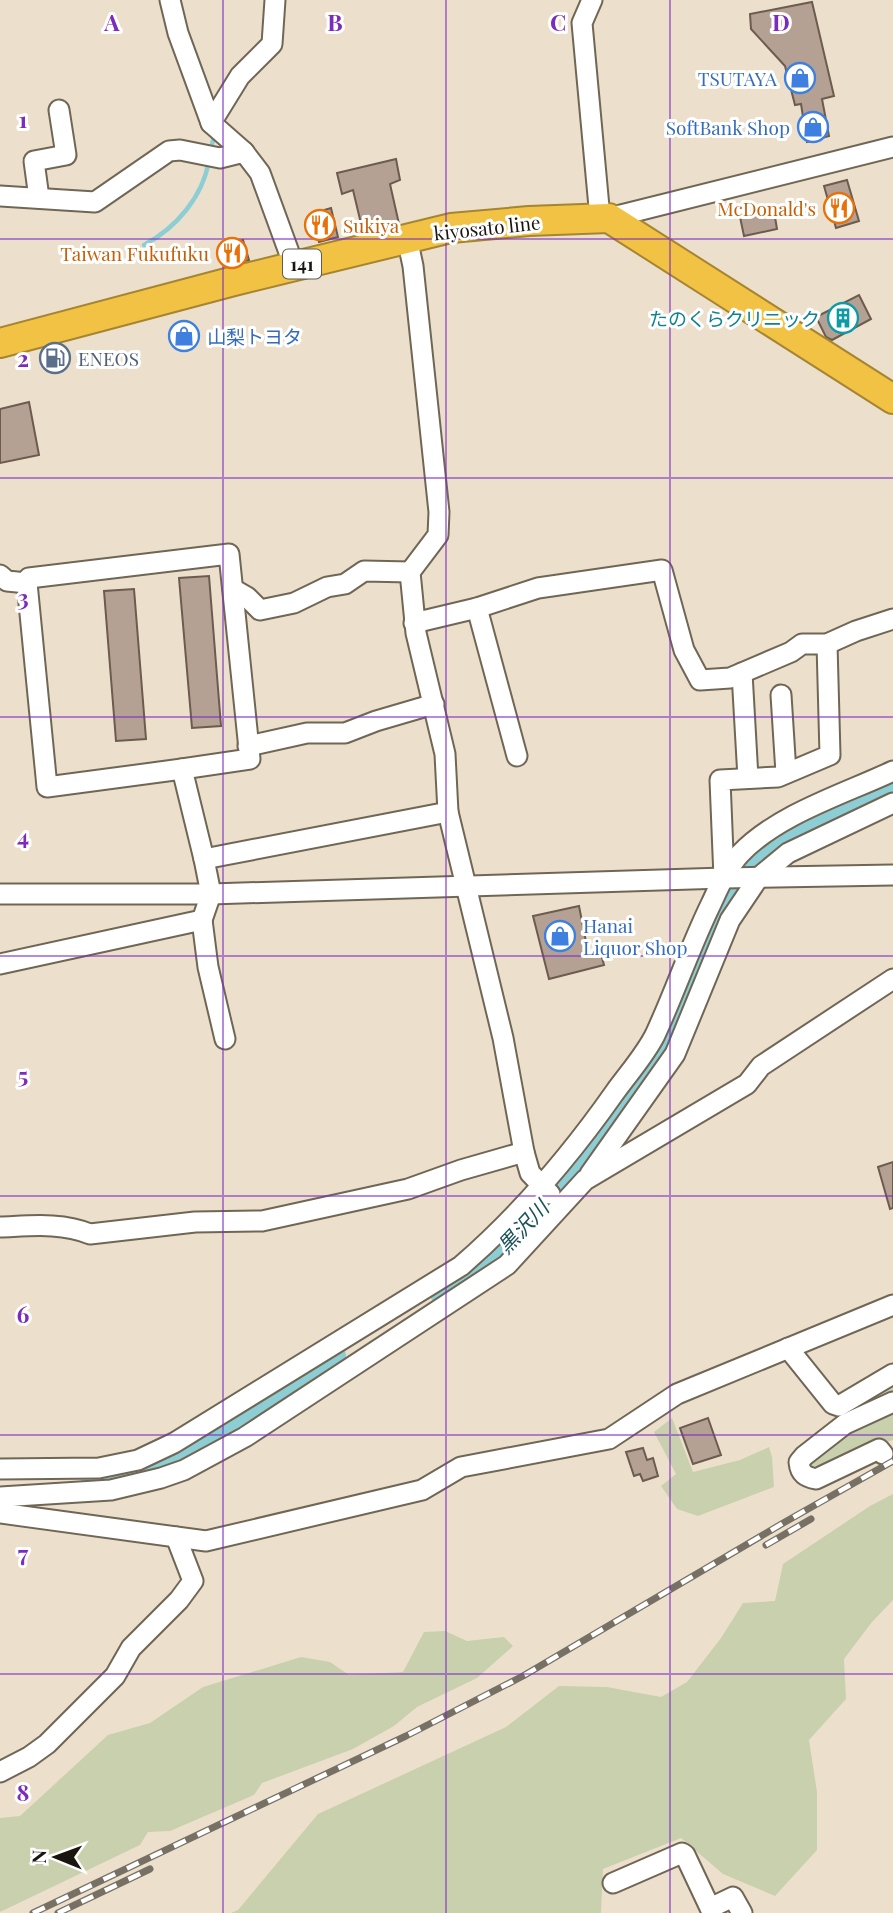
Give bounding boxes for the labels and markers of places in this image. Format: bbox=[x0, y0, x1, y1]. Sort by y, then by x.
shop icon: TSUTAYA bbox=[783, 61, 817, 95]
place label: TSUTAYA bbox=[698, 65, 778, 91]
shop icon: SoftBank Shop bbox=[796, 110, 830, 144]
place label: SoftBank Shop bbox=[666, 114, 790, 140]
restaurant icon: McDonald's bbox=[822, 191, 856, 225]
place label: McDonald's bbox=[717, 195, 816, 221]
restaurant icon: Sukiya bbox=[303, 208, 337, 242]
place label: Sukiya bbox=[343, 212, 400, 238]
restaurant icon: Taiwan Fukufuku bbox=[215, 236, 249, 270]
place label: Taiwan Fukufuku bbox=[60, 240, 209, 266]
building icon: たのくらクリニック bbox=[826, 301, 860, 335]
place label: たのくらクリニック bbox=[649, 305, 820, 331]
shop icon: 山梨トヨタ bbox=[167, 319, 201, 353]
place label: 山梨トヨタ bbox=[207, 323, 302, 349]
fuel station icon: ENEOS bbox=[38, 341, 72, 375]
place label: ENEOS bbox=[78, 345, 139, 371]
place label: Hanai Liquor Shop bbox=[583, 912, 688, 960]
shop icon: Hanai Liquor Shop bbox=[543, 919, 577, 953]

